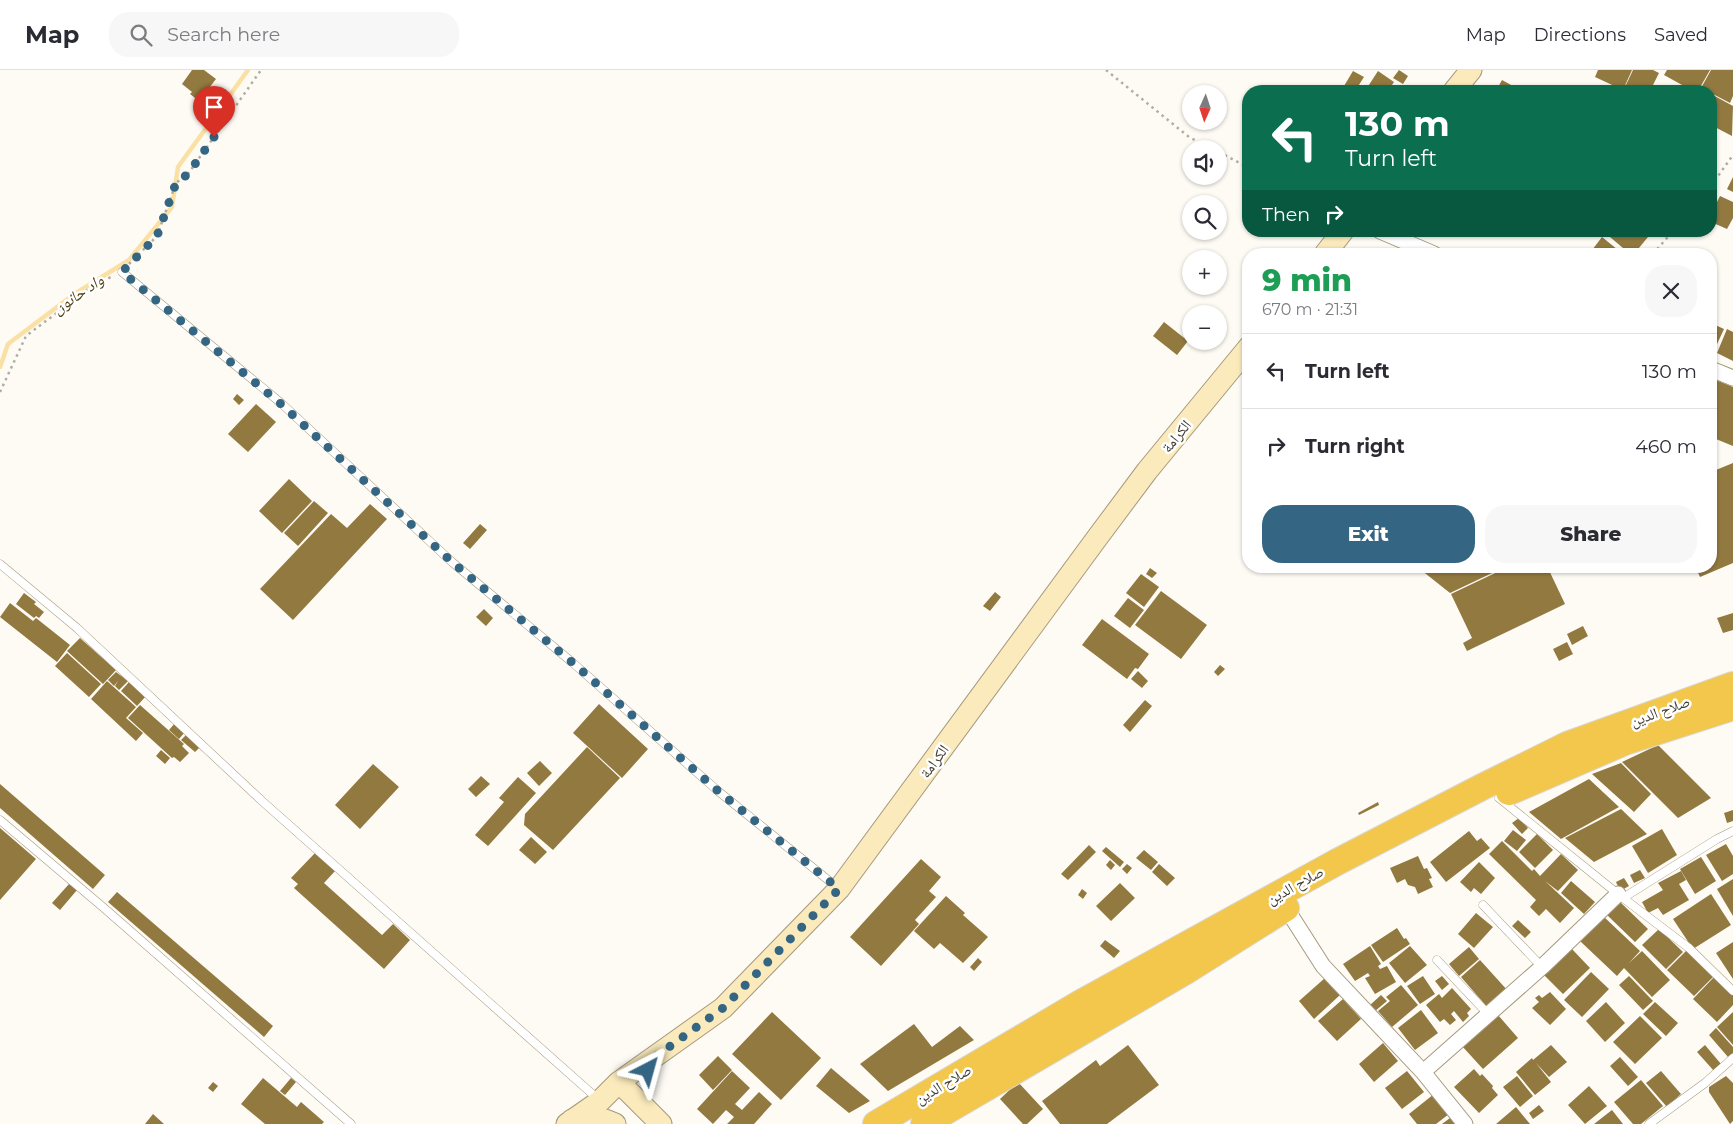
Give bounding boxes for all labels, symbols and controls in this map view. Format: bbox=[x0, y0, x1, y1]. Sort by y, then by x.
search box bbox=[109, 12, 459, 57]
text: Map bbox=[25, 20, 79, 49]
icon: search bbox=[127, 21, 155, 49]
text: Search here bbox=[167, 23, 280, 46]
text: Map bbox=[1466, 24, 1506, 46]
text: Directions bbox=[1534, 24, 1626, 46]
text: Saved bbox=[1654, 24, 1708, 46]
north arrow bbox=[1182, 85, 1228, 130]
map controls bbox=[1182, 85, 1227, 350]
pin bbox=[193, 86, 235, 137]
icon: arrive bbox=[200, 93, 228, 121]
text: 130 m bbox=[1345, 102, 1450, 145]
icon: left bbox=[1262, 105, 1327, 170]
button: sound bbox=[1182, 140, 1227, 185]
text: Turn left bbox=[1345, 145, 1437, 172]
button: search bbox=[1182, 195, 1227, 240]
icon: right bbox=[1320, 200, 1348, 228]
text: Then bbox=[1262, 203, 1310, 226]
button: + bbox=[1182, 250, 1227, 295]
text: 9 min bbox=[1262, 262, 1352, 299]
button: close bbox=[1645, 265, 1697, 317]
water label: واد حانون bbox=[49, 270, 108, 319]
text: 670 m · 21:31 bbox=[1262, 300, 1358, 319]
button: − bbox=[1182, 305, 1227, 350]
icon: left bbox=[1262, 357, 1290, 385]
text: Turn left bbox=[1305, 360, 1390, 383]
text: 130 m bbox=[1642, 360, 1697, 383]
street label: الكرامة bbox=[1157, 416, 1195, 456]
icon: right bbox=[1262, 432, 1290, 460]
text: Turn right bbox=[1305, 435, 1405, 458]
text: 460 m bbox=[1635, 435, 1697, 458]
button: Exit bbox=[1262, 505, 1475, 563]
button: Share bbox=[1485, 505, 1697, 563]
street label: صلاح الدين bbox=[1628, 691, 1693, 732]
street label: الكرامة bbox=[915, 740, 953, 782]
street label: صلاح الدين bbox=[1263, 862, 1327, 909]
position arrow bbox=[621, 1043, 673, 1095]
street label: صلاح الدين bbox=[911, 1060, 975, 1109]

